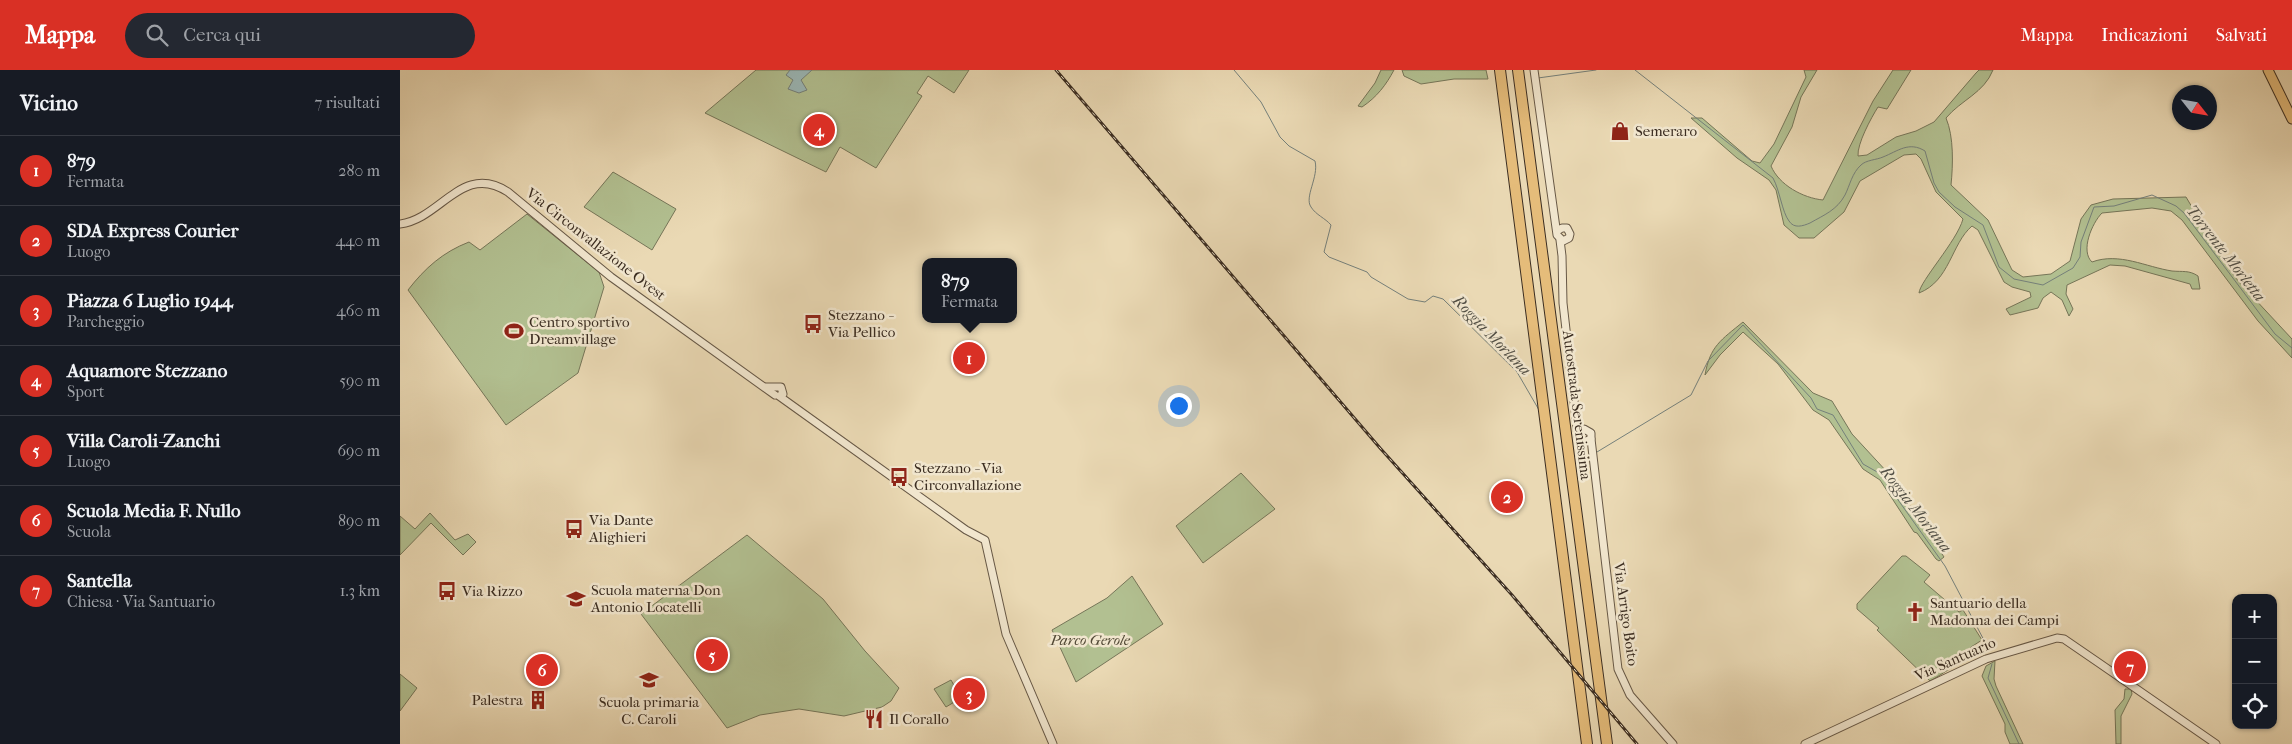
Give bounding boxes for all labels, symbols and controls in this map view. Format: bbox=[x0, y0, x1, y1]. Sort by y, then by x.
search box bbox=[125, 13, 475, 58]
text: Mappa bbox=[25, 21, 95, 49]
icon: search bbox=[143, 21, 171, 49]
text: Cerca qui bbox=[183, 24, 261, 46]
text: Mappa bbox=[2020, 25, 2073, 46]
text: Indicazioni bbox=[2101, 25, 2188, 46]
text: Salvati bbox=[2216, 25, 2267, 46]
north arrow bbox=[2172, 85, 2217, 130]
text: Vicino bbox=[20, 91, 78, 115]
text: 7 risultati bbox=[314, 93, 380, 112]
pin: 4 bbox=[803, 111, 835, 149]
shop icon: Semeraro bbox=[1609, 120, 1631, 142]
place label: Semeraro bbox=[1635, 122, 1698, 140]
text: 879 bbox=[67, 150, 96, 172]
text: 1 bbox=[33, 161, 39, 180]
text: 280 m bbox=[338, 161, 380, 180]
text: Fermata bbox=[67, 172, 124, 191]
street label: Via Circonvallazione Ovest bbox=[522, 183, 670, 305]
water label: Torrente Morletta bbox=[2182, 201, 2270, 305]
text: SDA Express Courier bbox=[67, 220, 238, 242]
text: 2 bbox=[32, 231, 40, 250]
text: 440 m bbox=[335, 231, 380, 250]
text: Luogo bbox=[67, 242, 110, 261]
popup bbox=[922, 258, 1017, 323]
text: 879 bbox=[941, 270, 970, 292]
text: Piazza 6 Luglio 1944 bbox=[67, 290, 233, 312]
water label: Roggia Morlana bbox=[1448, 290, 1535, 379]
text: Fermata bbox=[941, 292, 998, 311]
text: 3 bbox=[33, 301, 39, 320]
text: 460 m bbox=[336, 301, 380, 320]
place label: Stezzano - Via Pellico bbox=[827, 306, 896, 341]
text: Parcheggio bbox=[67, 312, 144, 331]
place label: Centro sportivo Dreamvillage bbox=[529, 313, 630, 348]
bus stop icon: Stezzano - Via Pellico bbox=[802, 313, 824, 335]
sports icon: Centro sportivo Dreamvillage bbox=[503, 320, 525, 342]
street label: Autostrada Serenissima bbox=[1559, 328, 1595, 482]
pin: 1 bbox=[953, 339, 985, 377]
text: Aquamore Stezzano bbox=[67, 360, 227, 382]
text: 4 bbox=[31, 371, 41, 390]
text: 590 m bbox=[339, 371, 380, 390]
text: Sport bbox=[67, 382, 105, 401]
your location bbox=[1166, 393, 1192, 419]
text: Villa Caroli-Zanchi bbox=[67, 430, 220, 452]
text: 5 bbox=[33, 441, 39, 460]
text: 690 m bbox=[337, 441, 380, 460]
text: Luogo bbox=[67, 452, 110, 471]
place label: Stezzano - Via Circonvallazione bbox=[914, 459, 1022, 494]
water label: Roggia Morlana bbox=[1876, 461, 1956, 556]
bus stop icon: Stezzano - Via Circonvallazione bbox=[888, 466, 910, 488]
pin: 2 bbox=[1491, 478, 1523, 516]
text: Scuola Media F. Nullo bbox=[67, 500, 241, 522]
text: 6 bbox=[32, 511, 40, 530]
text: 890 m bbox=[338, 511, 380, 530]
place label: Via Dante Alighieri bbox=[588, 511, 654, 546]
bus stop icon: Via Dante Alighieri bbox=[563, 518, 585, 540]
text: Scuola bbox=[67, 522, 111, 541]
street label: Via Arrigo Boito bbox=[1610, 560, 1642, 667]
text: Santella bbox=[67, 570, 132, 592]
bus stop icon: Via Rizzo bbox=[436, 580, 458, 602]
text: 7 bbox=[32, 581, 40, 600]
text: 1.3 km bbox=[340, 581, 380, 600]
place label: Scuola materna Don Antonio Locatelli bbox=[590, 581, 721, 616]
place label: Via Rizzo bbox=[461, 582, 523, 600]
school or university icon: Scuola materna Don Antonio Locatelli bbox=[565, 588, 587, 610]
text: Chiesa · Via Santuario bbox=[67, 592, 215, 611]
place label: Santuario della Madonna dei Campi bbox=[1930, 594, 2060, 629]
map controls bbox=[2232, 594, 2277, 729]
button: + bbox=[2232, 594, 2277, 639]
church icon: Santuario della Madonna dei Campi bbox=[1904, 601, 1926, 623]
park label: Parco Gerole bbox=[1049, 631, 1131, 649]
street label: Via Santuario bbox=[1911, 633, 1999, 685]
pin: 5 bbox=[696, 636, 728, 674]
button: − bbox=[2232, 639, 2277, 684]
pin: 7 bbox=[2114, 648, 2146, 686]
pin: 6 bbox=[526, 651, 558, 689]
school or university icon: Scuola primaria C. Caroli bbox=[638, 669, 660, 691]
pin: 3 bbox=[953, 675, 985, 713]
button: locate bbox=[2232, 684, 2277, 729]
building icon: Palestra bbox=[527, 689, 549, 711]
place label: Palestra bbox=[471, 691, 524, 709]
place label: Scuola primaria C. Caroli bbox=[599, 693, 700, 728]
restaurant icon: Il Corallo bbox=[863, 708, 885, 730]
place label: Il Corallo bbox=[889, 710, 949, 728]

